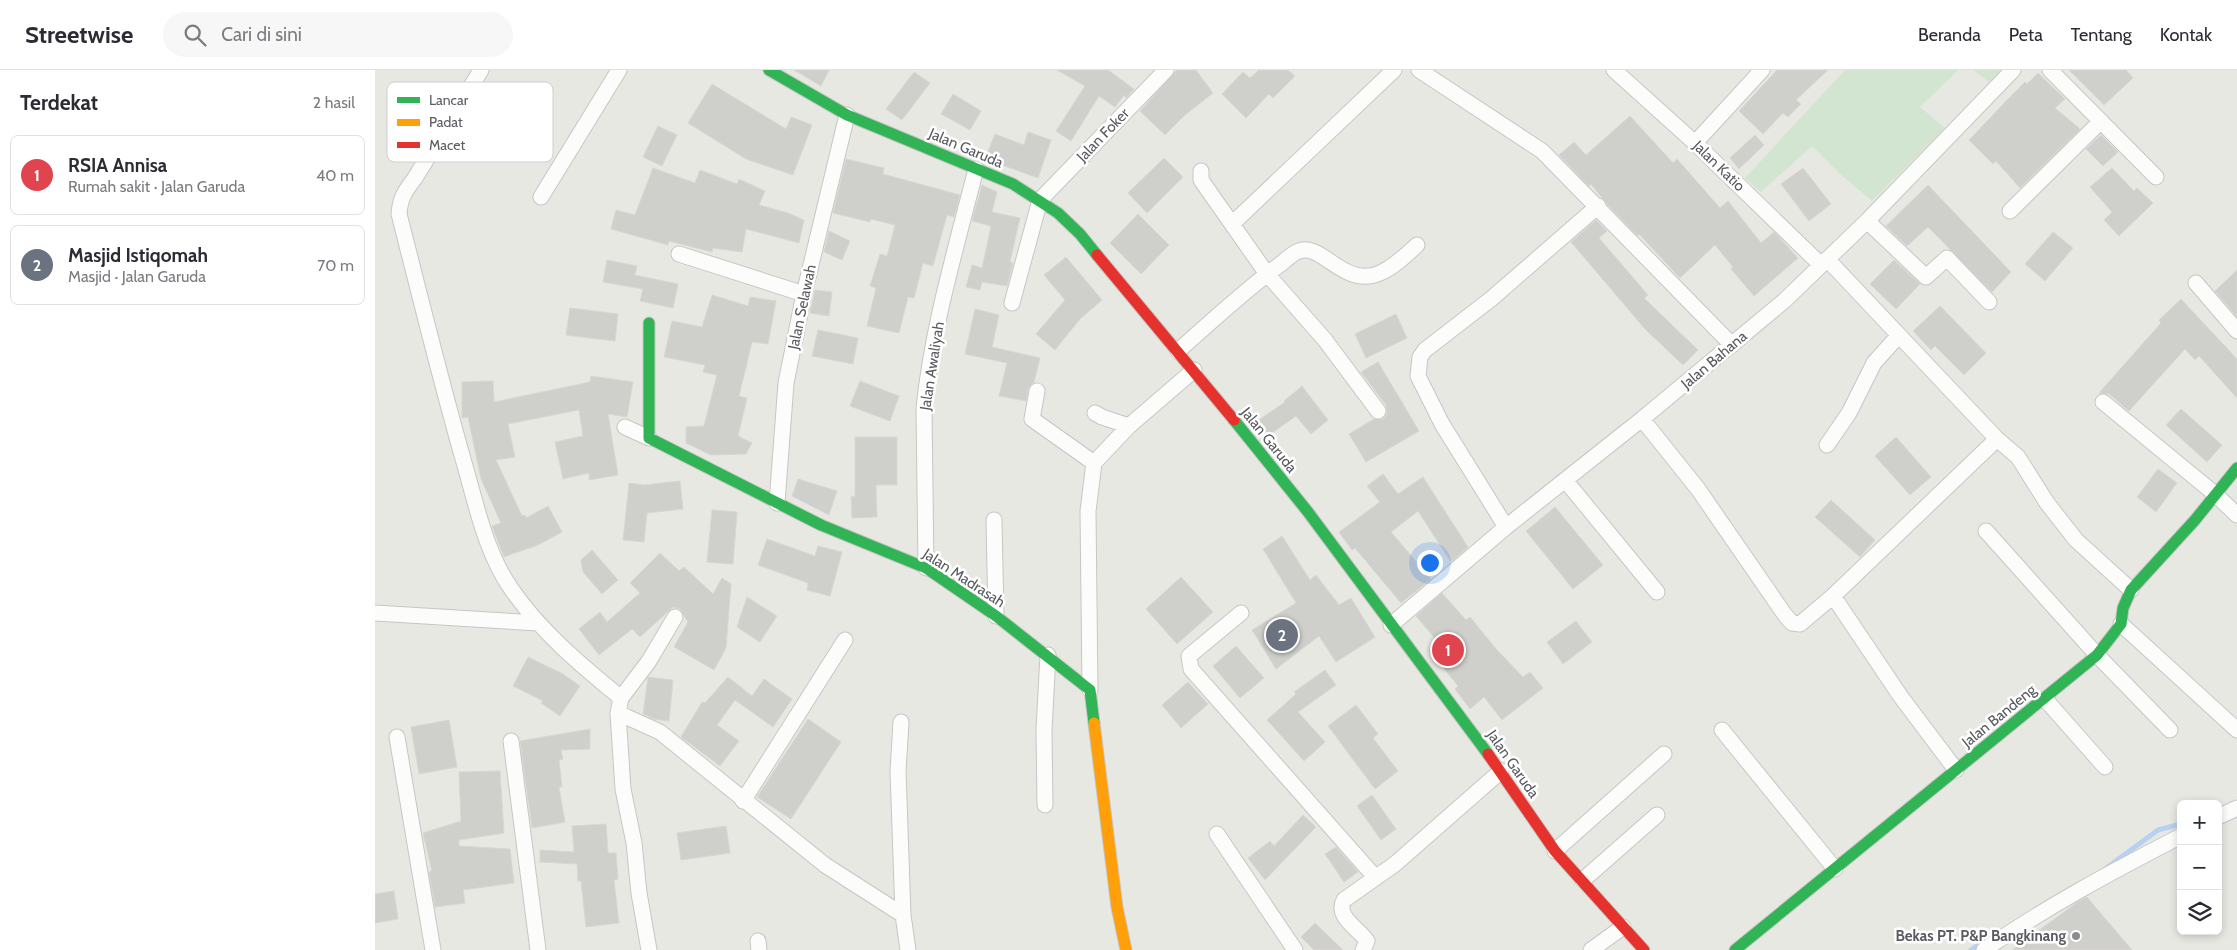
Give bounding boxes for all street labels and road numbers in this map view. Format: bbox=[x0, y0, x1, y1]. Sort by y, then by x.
street label: Jalan Foker bbox=[1072, 104, 1133, 166]
street label: Jalan Garuda bbox=[925, 124, 1007, 172]
street label: Jalan Katio bbox=[1689, 136, 1749, 195]
street label: Jalan Selawah bbox=[784, 263, 820, 352]
street label: Jalan Awaliyah bbox=[916, 320, 948, 413]
street label: Jalan Bahana bbox=[1677, 327, 1751, 393]
street label: Jalan Garuda bbox=[1237, 403, 1301, 477]
street label: Jalan Madrasah bbox=[919, 544, 1008, 611]
street label: Jalan Bandeng bbox=[1958, 680, 2040, 752]
street label: Jalan Garuda bbox=[1482, 726, 1543, 802]

